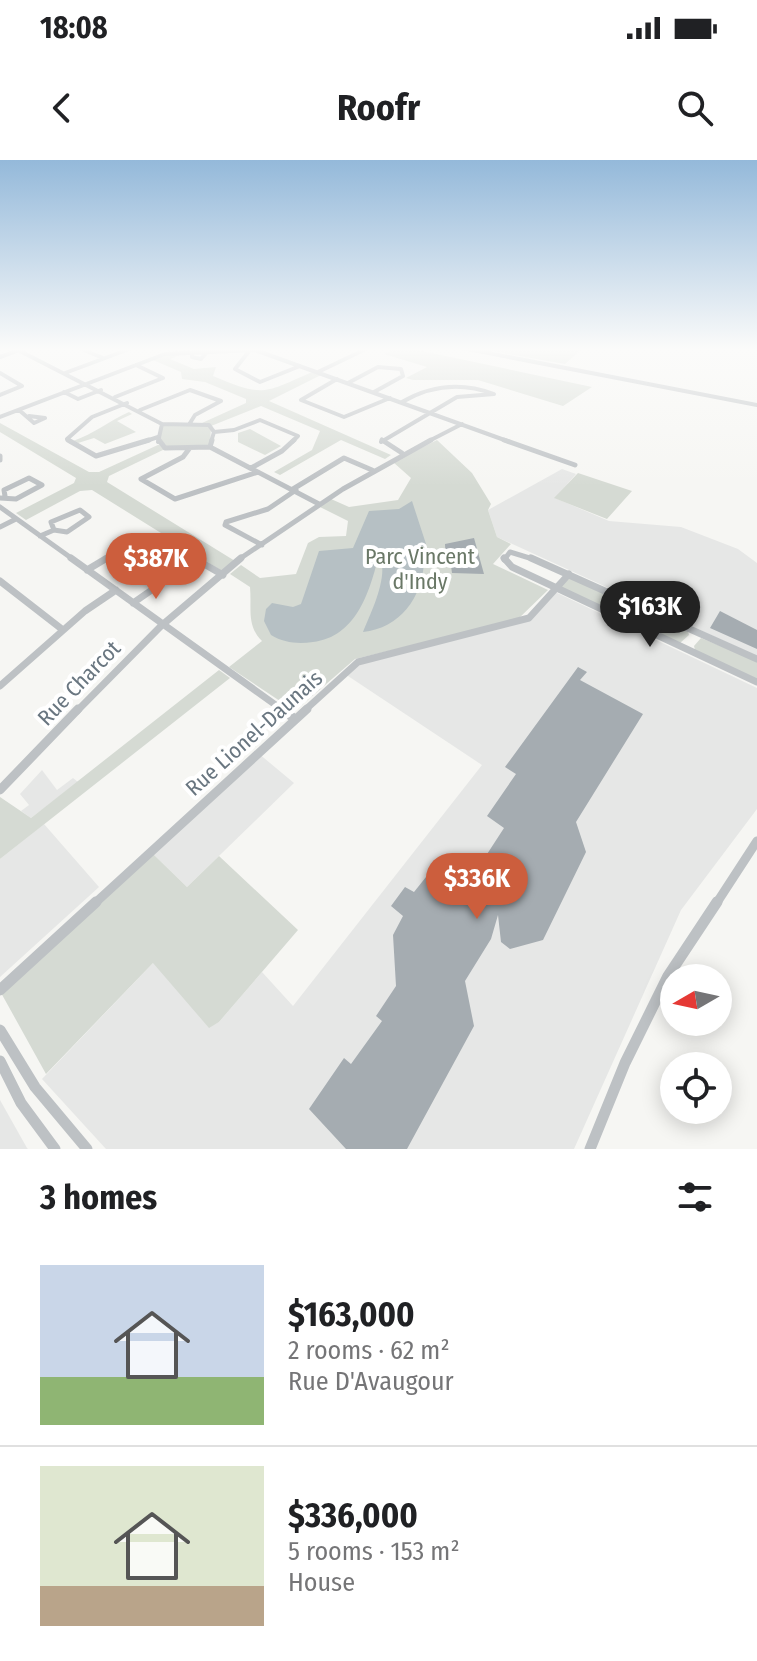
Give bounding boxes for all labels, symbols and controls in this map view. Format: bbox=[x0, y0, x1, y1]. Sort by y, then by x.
text: 18:08 bbox=[40, 10, 108, 46]
icon: back bbox=[40, 86, 84, 130]
text: Roofr bbox=[337, 86, 420, 130]
icon: search bbox=[673, 86, 717, 130]
pin: $387K bbox=[100, 533, 212, 601]
text: $387K bbox=[124, 543, 188, 574]
park label: Parc Vincent d'Indy bbox=[365, 543, 476, 595]
pin: $163K bbox=[594, 581, 706, 649]
text: $163K bbox=[618, 591, 682, 622]
street label: Rue Charcot bbox=[32, 634, 127, 731]
street label: Rue Lionel-Daunais bbox=[180, 665, 328, 801]
pin: $336K bbox=[421, 853, 533, 921]
text: $336K bbox=[444, 863, 510, 894]
north arrow bbox=[660, 964, 732, 1036]
map controls bbox=[660, 964, 732, 1124]
button: locate bbox=[660, 1052, 732, 1124]
icon: filters bbox=[673, 1175, 717, 1219]
text: 3 homes bbox=[40, 1177, 157, 1218]
text: $163,000 bbox=[288, 1294, 415, 1335]
icon: home bbox=[104, 1297, 200, 1393]
text: 2 rooms · 62 m² bbox=[288, 1335, 450, 1366]
text: Rue D'Avaugour bbox=[288, 1366, 454, 1397]
text: $336,000 bbox=[288, 1495, 418, 1536]
icon: home bbox=[104, 1498, 200, 1594]
text: 5 rooms · 153 m² bbox=[288, 1536, 460, 1567]
text: House bbox=[288, 1567, 355, 1598]

